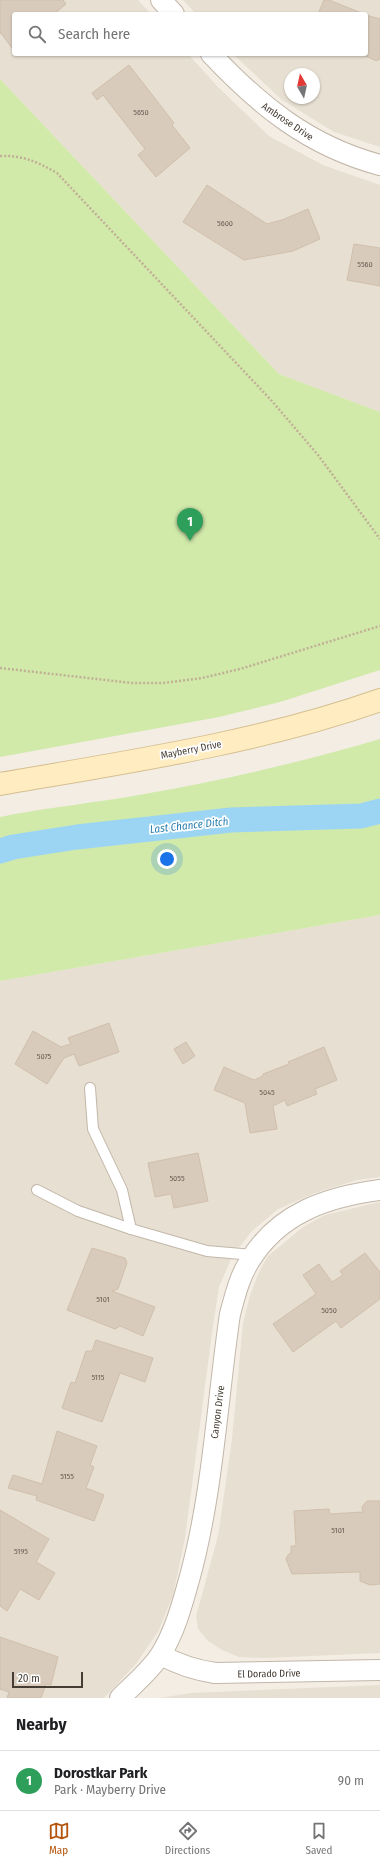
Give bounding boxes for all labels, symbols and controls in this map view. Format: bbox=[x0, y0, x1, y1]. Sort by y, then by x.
search box bbox=[12, 12, 368, 56]
icon: search bbox=[26, 23, 48, 45]
text: Search here bbox=[58, 25, 130, 43]
north arrow bbox=[284, 68, 320, 104]
street label: Ambrose Drive bbox=[259, 100, 315, 143]
house number: 5650 bbox=[133, 108, 149, 117]
house number: 5600 bbox=[217, 219, 233, 228]
house number: 5560 bbox=[357, 260, 373, 269]
pin: 1 bbox=[177, 508, 203, 541]
street label: Mayberry Drive bbox=[160, 738, 223, 762]
water label: Last Chance Ditch bbox=[149, 815, 229, 836]
your location bbox=[157, 849, 177, 869]
house number: 5075 bbox=[37, 1052, 52, 1061]
house number: 5045 bbox=[259, 1088, 275, 1097]
house number: 5055 bbox=[169, 1174, 185, 1183]
house number: 5101 bbox=[96, 1295, 110, 1304]
house number: 5050 bbox=[321, 1306, 337, 1315]
house number: 5115 bbox=[91, 1373, 105, 1382]
street label: Canyon Drive bbox=[209, 1385, 227, 1439]
house number: 5155 bbox=[60, 1472, 74, 1481]
house number: 5101 bbox=[331, 1526, 345, 1535]
house number: 5195 bbox=[14, 1547, 28, 1556]
street label: El Dorado Drive bbox=[237, 1667, 301, 1681]
scale bar bbox=[12, 1670, 83, 1689]
text: 20 m bbox=[18, 1672, 40, 1685]
text: Nearby bbox=[16, 1714, 67, 1735]
text: Dorostkar Park bbox=[54, 1764, 147, 1782]
text: 1 bbox=[26, 1773, 32, 1788]
text: 90 m bbox=[338, 1773, 364, 1788]
text: Park · Mayberry Drive bbox=[54, 1782, 166, 1797]
tab: Map bbox=[48, 1820, 70, 1857]
tab: Directions bbox=[165, 1820, 210, 1857]
tab: Saved bbox=[306, 1820, 332, 1857]

